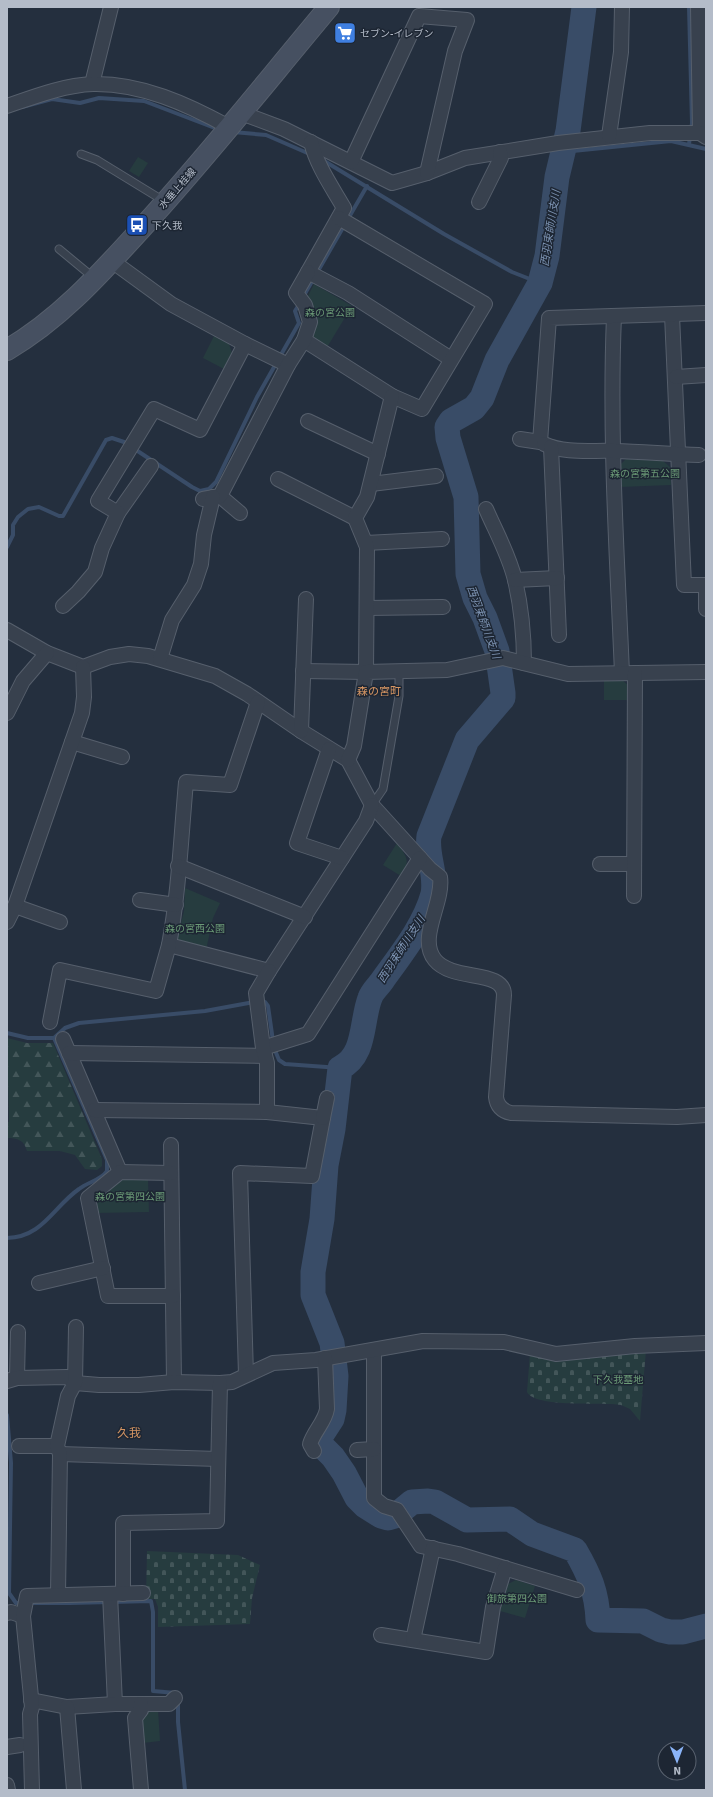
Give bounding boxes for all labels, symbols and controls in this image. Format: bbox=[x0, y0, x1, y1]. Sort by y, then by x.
supermarket icon: セブン-イレブン bbox=[332, 20, 358, 46]
place label: セブン-イレブン bbox=[360, 28, 434, 40]
street label: 水垂上桂線 bbox=[157, 166, 199, 211]
water label: 西羽束師川支川 bbox=[538, 188, 563, 267]
bus stop icon: 下久我 bbox=[124, 212, 150, 238]
place label: 下久我 bbox=[152, 220, 182, 232]
park label: 森の宮公園 bbox=[305, 307, 355, 319]
park label: 森の宮第五公園 bbox=[610, 468, 680, 480]
water label: 西羽束師川支川 bbox=[464, 584, 503, 662]
district label: 森の宮町 bbox=[357, 685, 401, 698]
water label: 西羽束師川支川 bbox=[375, 913, 428, 985]
park label: 森の宮西公園 bbox=[165, 923, 225, 935]
park label: 森の宮第四公園 bbox=[95, 1191, 165, 1203]
park label: 下久我墓地 bbox=[593, 1374, 644, 1386]
district label: 久我 bbox=[117, 1426, 141, 1441]
park label: 御旅第四公園 bbox=[487, 1593, 547, 1605]
north arrow bbox=[657, 1741, 697, 1781]
text: N bbox=[673, 1764, 681, 1777]

